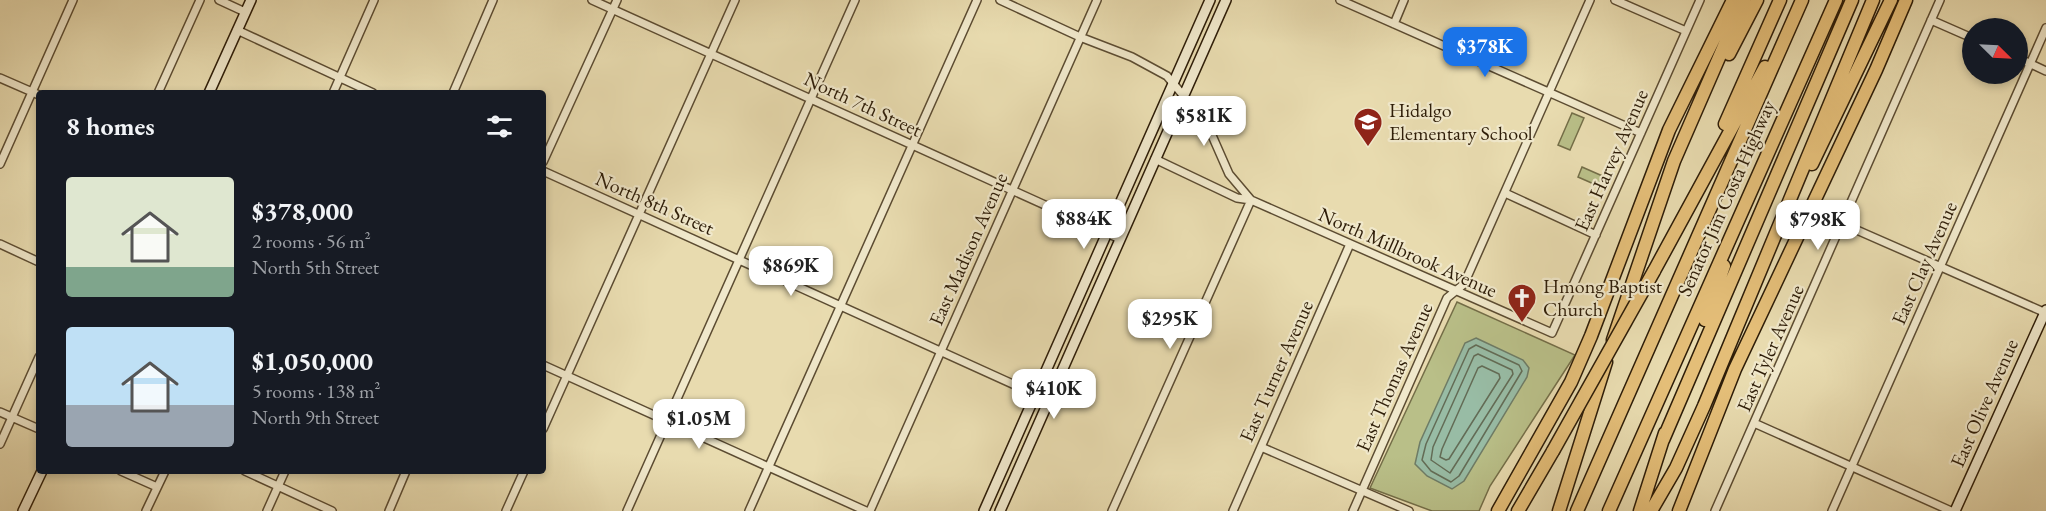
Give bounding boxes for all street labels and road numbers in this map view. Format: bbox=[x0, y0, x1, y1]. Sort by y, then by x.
street label: North 7th Street bbox=[800, 65, 927, 143]
street label: East Harvey Avenue bbox=[1568, 85, 1654, 235]
street label: Senator Jim Costa Highway bbox=[1671, 96, 1781, 300]
street label: North 8th Street bbox=[592, 165, 719, 241]
street label: East Madison Avenue bbox=[923, 168, 1013, 329]
street label: East Clay Avenue bbox=[1885, 197, 1963, 329]
street label: North Millbrook Avenue bbox=[1315, 201, 1502, 303]
street label: East Tyler Avenue bbox=[1730, 280, 1810, 416]
street label: East Turner Avenue bbox=[1233, 296, 1319, 446]
street label: East Thomas Avenue bbox=[1349, 298, 1439, 456]
street label: East Olive Avenue bbox=[1944, 335, 2024, 471]

